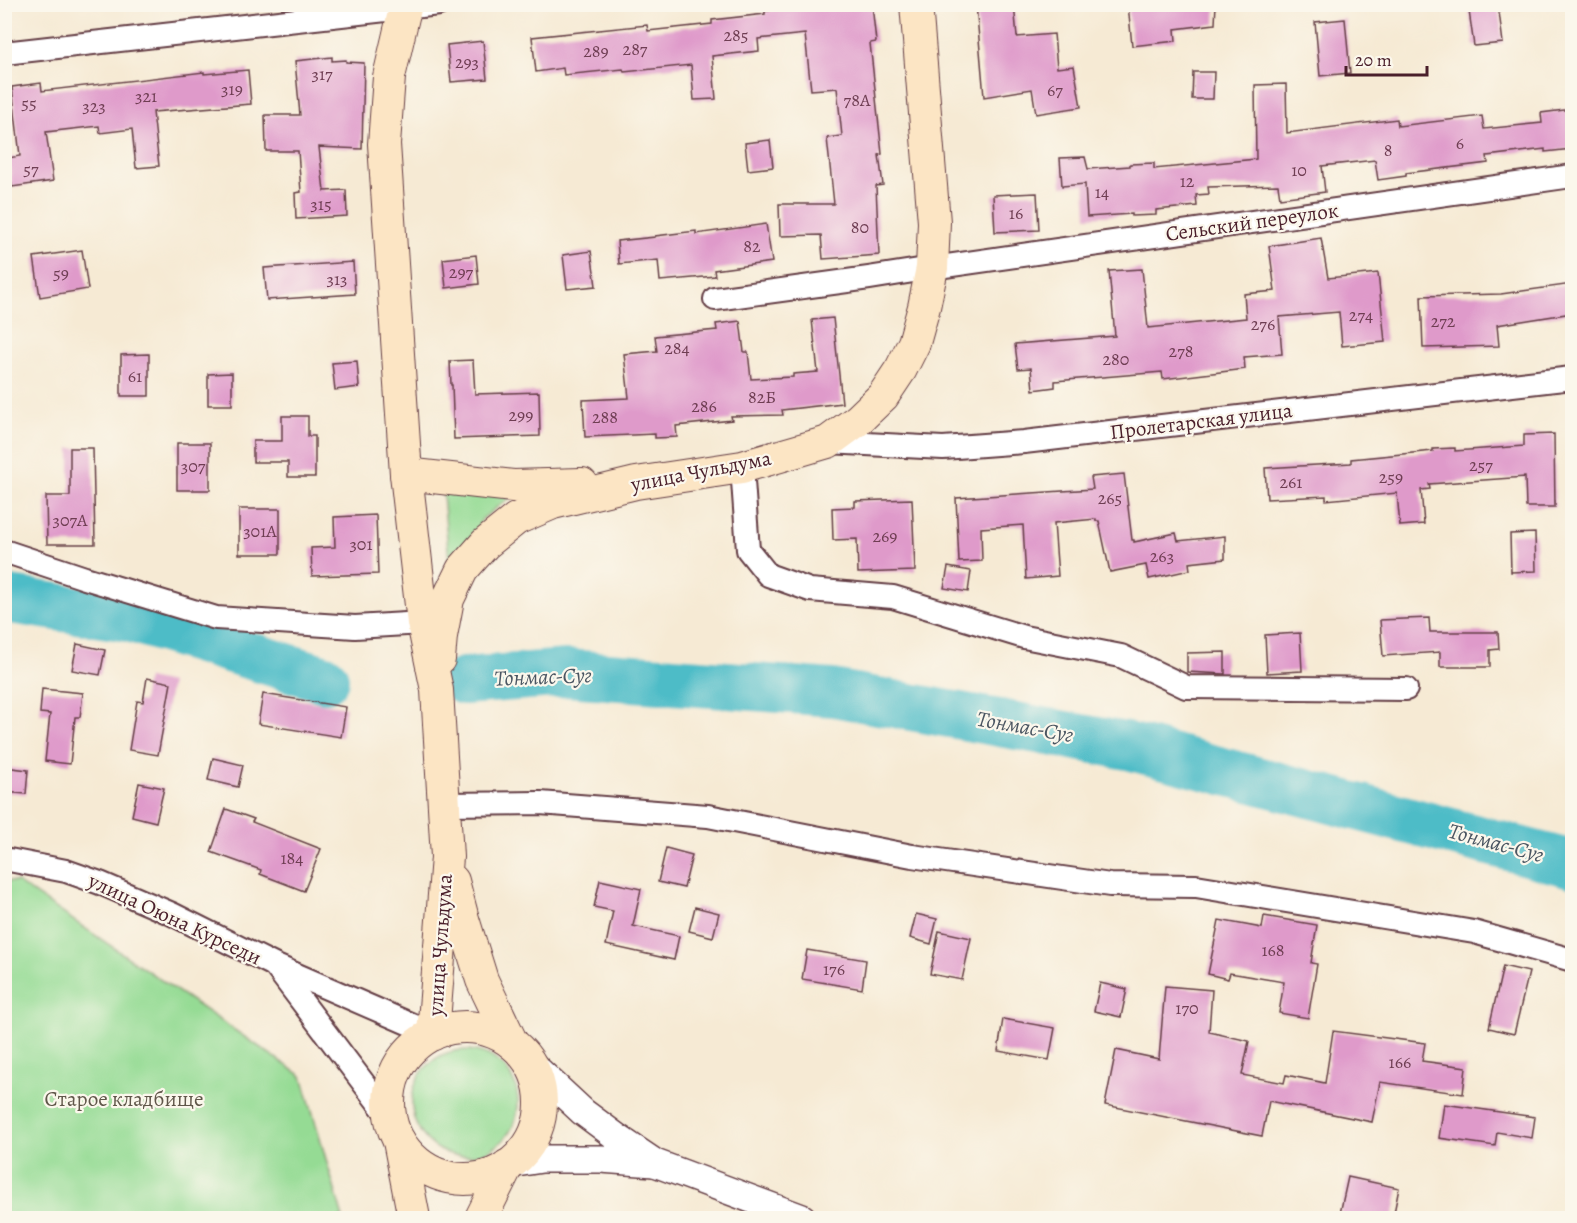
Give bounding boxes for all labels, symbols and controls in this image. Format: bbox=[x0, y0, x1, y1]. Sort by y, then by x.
house number: 285 bbox=[723, 23, 749, 47]
house number: 287 bbox=[623, 37, 648, 61]
house number: 289 bbox=[583, 39, 609, 63]
scale bar bbox=[1346, 39, 1427, 77]
text: 20 m bbox=[1355, 48, 1392, 72]
house number: 293 bbox=[455, 50, 479, 74]
house number: 317 bbox=[311, 62, 333, 86]
house number: 319 bbox=[221, 77, 243, 101]
house number: 67 bbox=[1047, 78, 1063, 102]
house number: 321 bbox=[135, 84, 157, 108]
house number: 78А bbox=[844, 88, 871, 112]
house number: 55 bbox=[21, 91, 37, 115]
house number: 323 bbox=[82, 94, 106, 118]
house number: 6 bbox=[1456, 131, 1464, 155]
house number: 8 bbox=[1384, 138, 1392, 162]
house number: 57 bbox=[23, 157, 39, 181]
house number: 10 bbox=[1291, 158, 1307, 182]
house number: 12 bbox=[1180, 169, 1195, 193]
house number: 14 bbox=[1095, 180, 1109, 204]
house number: 315 bbox=[310, 192, 332, 216]
street label: Сельский переулок bbox=[1164, 196, 1340, 248]
house number: 16 bbox=[1009, 201, 1023, 225]
house number: 80 bbox=[851, 215, 869, 239]
house number: 82 bbox=[743, 234, 761, 258]
house number: 297 bbox=[449, 260, 474, 284]
house number: 59 bbox=[53, 261, 69, 285]
house number: 313 bbox=[326, 267, 348, 291]
house number: 274 bbox=[1349, 303, 1373, 327]
house number: 272 bbox=[1431, 309, 1456, 333]
house number: 276 bbox=[1251, 312, 1275, 336]
house number: 284 bbox=[664, 336, 690, 360]
house number: 278 bbox=[1169, 339, 1193, 363]
house number: 280 bbox=[1103, 347, 1129, 371]
house number: 61 bbox=[128, 364, 142, 388]
house number: 82Б bbox=[748, 385, 776, 409]
house number: 286 bbox=[691, 394, 717, 418]
street label: Пролетарская улица bbox=[1108, 396, 1294, 446]
house number: 299 bbox=[509, 403, 533, 427]
house number: 288 bbox=[592, 405, 618, 429]
street label: улица Чульдума bbox=[627, 444, 774, 499]
house number: 257 bbox=[1469, 453, 1493, 477]
house number: 307 bbox=[181, 454, 206, 478]
house number: 259 bbox=[1379, 465, 1403, 489]
house number: 261 bbox=[1279, 470, 1303, 494]
house number: 265 bbox=[1098, 486, 1122, 510]
house number: 307А bbox=[52, 508, 88, 532]
house number: 301А bbox=[243, 519, 277, 543]
house number: 269 bbox=[872, 524, 898, 548]
house number: 301 bbox=[349, 532, 373, 556]
house number: 263 bbox=[1150, 544, 1174, 568]
water label: Тонмас-Суг bbox=[494, 660, 592, 694]
water label: Тонмас-Суг bbox=[974, 704, 1076, 750]
water label: Тонмас-Суг bbox=[1445, 816, 1547, 870]
house number: 184 bbox=[280, 846, 304, 870]
street label: улица Оюна Курседи bbox=[83, 866, 266, 971]
street label: улица Чульдума bbox=[421, 873, 459, 1018]
house number: 168 bbox=[1261, 938, 1285, 962]
house number: 176 bbox=[823, 957, 845, 981]
house number: 170 bbox=[1175, 996, 1199, 1020]
house number: 166 bbox=[1389, 1050, 1411, 1074]
park label: Старое кладбище bbox=[44, 1085, 204, 1113]

